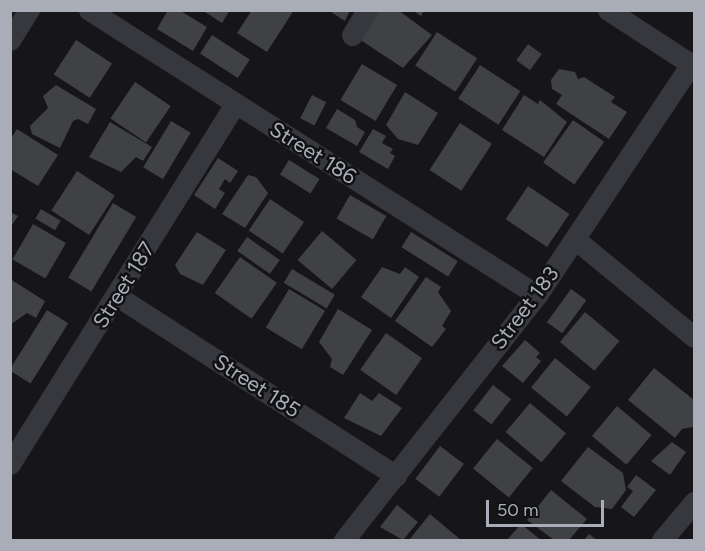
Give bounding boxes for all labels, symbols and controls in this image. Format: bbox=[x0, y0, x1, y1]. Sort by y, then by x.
street label: Street 186 bbox=[265, 116, 361, 190]
street label: Street 187 bbox=[88, 237, 160, 333]
street label: Street 183 bbox=[486, 262, 564, 354]
street label: Street 185 bbox=[209, 349, 305, 423]
scale bar bbox=[489, 488, 608, 526]
text: 50 m bbox=[497, 499, 539, 521]

